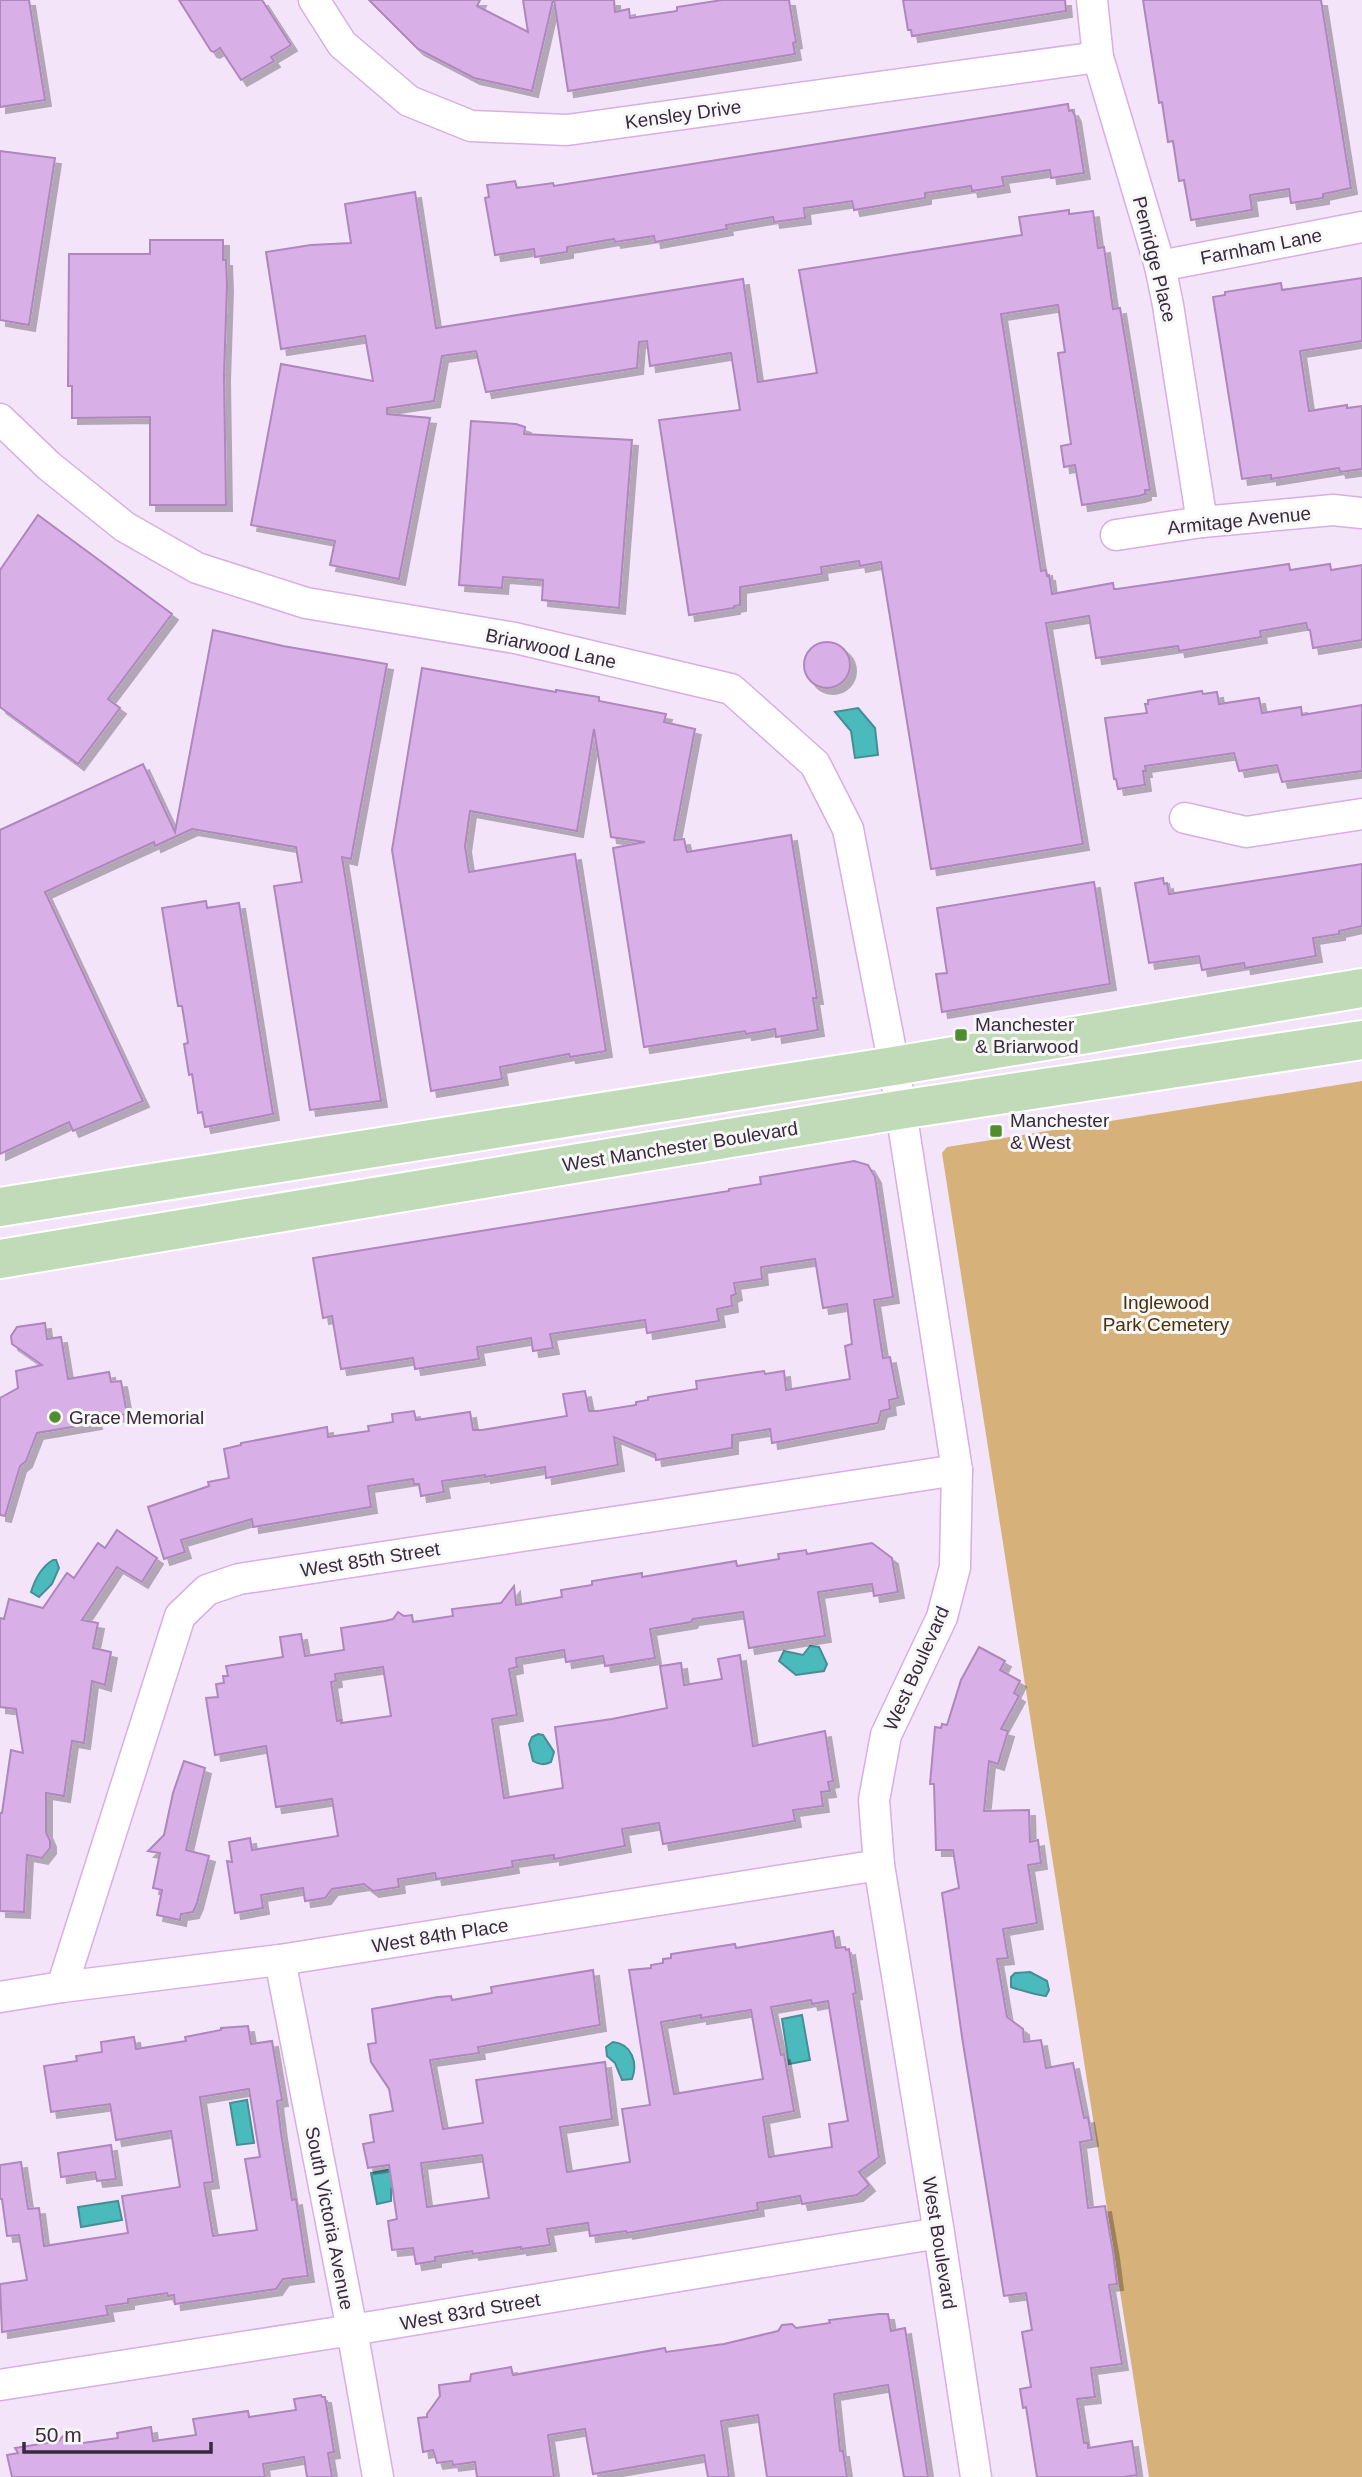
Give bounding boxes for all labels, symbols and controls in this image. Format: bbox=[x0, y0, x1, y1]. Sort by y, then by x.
street label: Kensley Drive bbox=[624, 96, 743, 133]
street label: Penridge Place bbox=[1129, 194, 1180, 324]
street label: Farnham Lane bbox=[1198, 224, 1324, 269]
street label: Armitage Avenue bbox=[1166, 503, 1312, 538]
street label: Briarwood Lane bbox=[484, 624, 618, 673]
place label: Manchester & Briarwood bbox=[975, 1014, 1079, 1057]
marker: Manchester & Briarwood bbox=[953, 1027, 969, 1043]
place label: Manchester & West bbox=[1010, 1110, 1110, 1153]
street label: West Manchester Boulevard bbox=[561, 1117, 799, 1176]
marker: Manchester & West bbox=[988, 1123, 1004, 1139]
park label: Inglewood Park Cemetery bbox=[1103, 1292, 1230, 1335]
place label: Grace Memorial bbox=[69, 1407, 204, 1428]
marker: Grace Memorial bbox=[47, 1409, 63, 1425]
street label: West 85th Street bbox=[299, 1538, 442, 1581]
street label: West Boulevard bbox=[880, 1603, 953, 1734]
street label: West 84th Place bbox=[370, 1914, 510, 1957]
street label: South Victoria Avenue bbox=[301, 2125, 358, 2312]
street label: West Boulevard bbox=[919, 2175, 960, 2311]
street label: West 83rd Street bbox=[398, 2289, 543, 2334]
scale bar bbox=[24, 2410, 212, 2454]
text: 50 m bbox=[35, 2423, 82, 2446]

